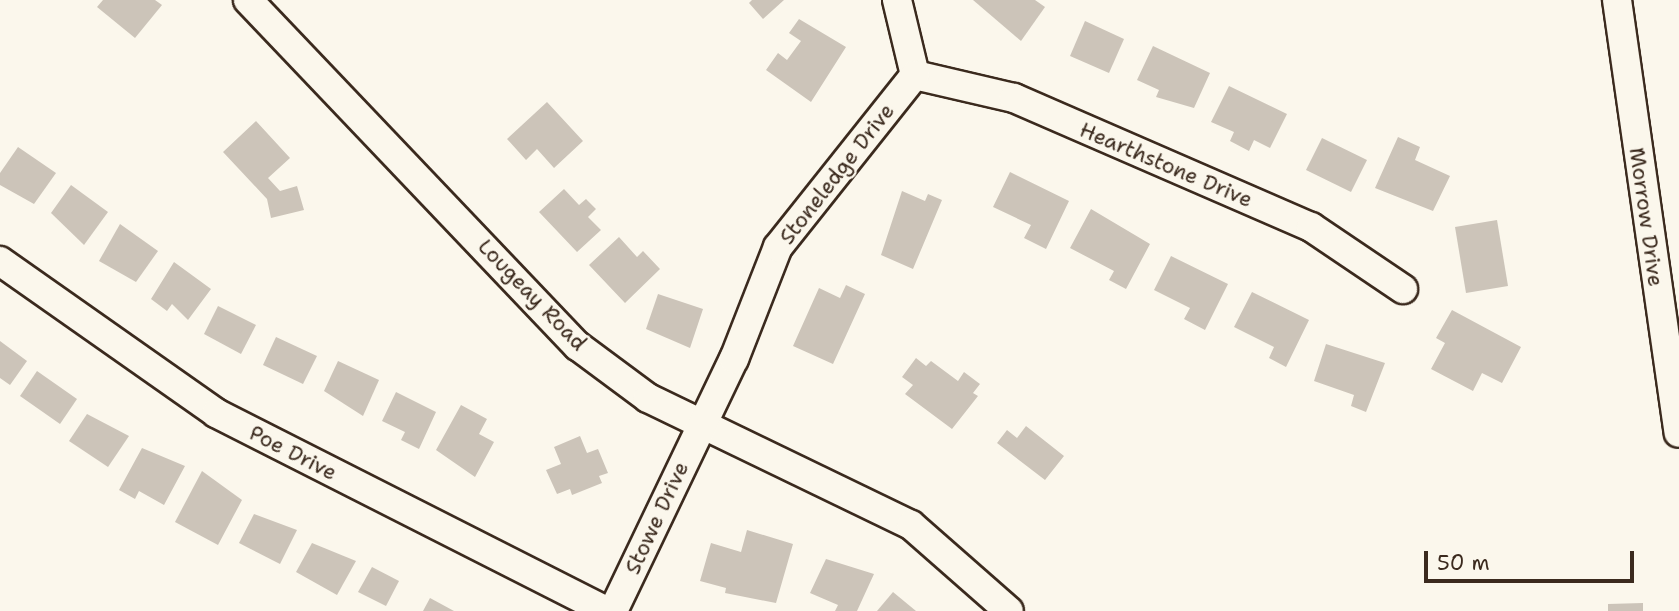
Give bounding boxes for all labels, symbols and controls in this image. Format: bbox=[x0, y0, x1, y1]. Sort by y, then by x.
street label: Stoneledge Drive bbox=[774, 99, 900, 249]
street label: Hearthstone Drive bbox=[1076, 117, 1256, 213]
street label: Morrow Drive bbox=[1624, 146, 1668, 288]
street label: Lougeay Road bbox=[473, 234, 591, 356]
street label: Poe Drive bbox=[245, 420, 341, 486]
street label: Stowe Drive bbox=[620, 458, 694, 578]
scale bar bbox=[1427, 538, 1637, 582]
text: 50 m bbox=[1437, 549, 1490, 577]

